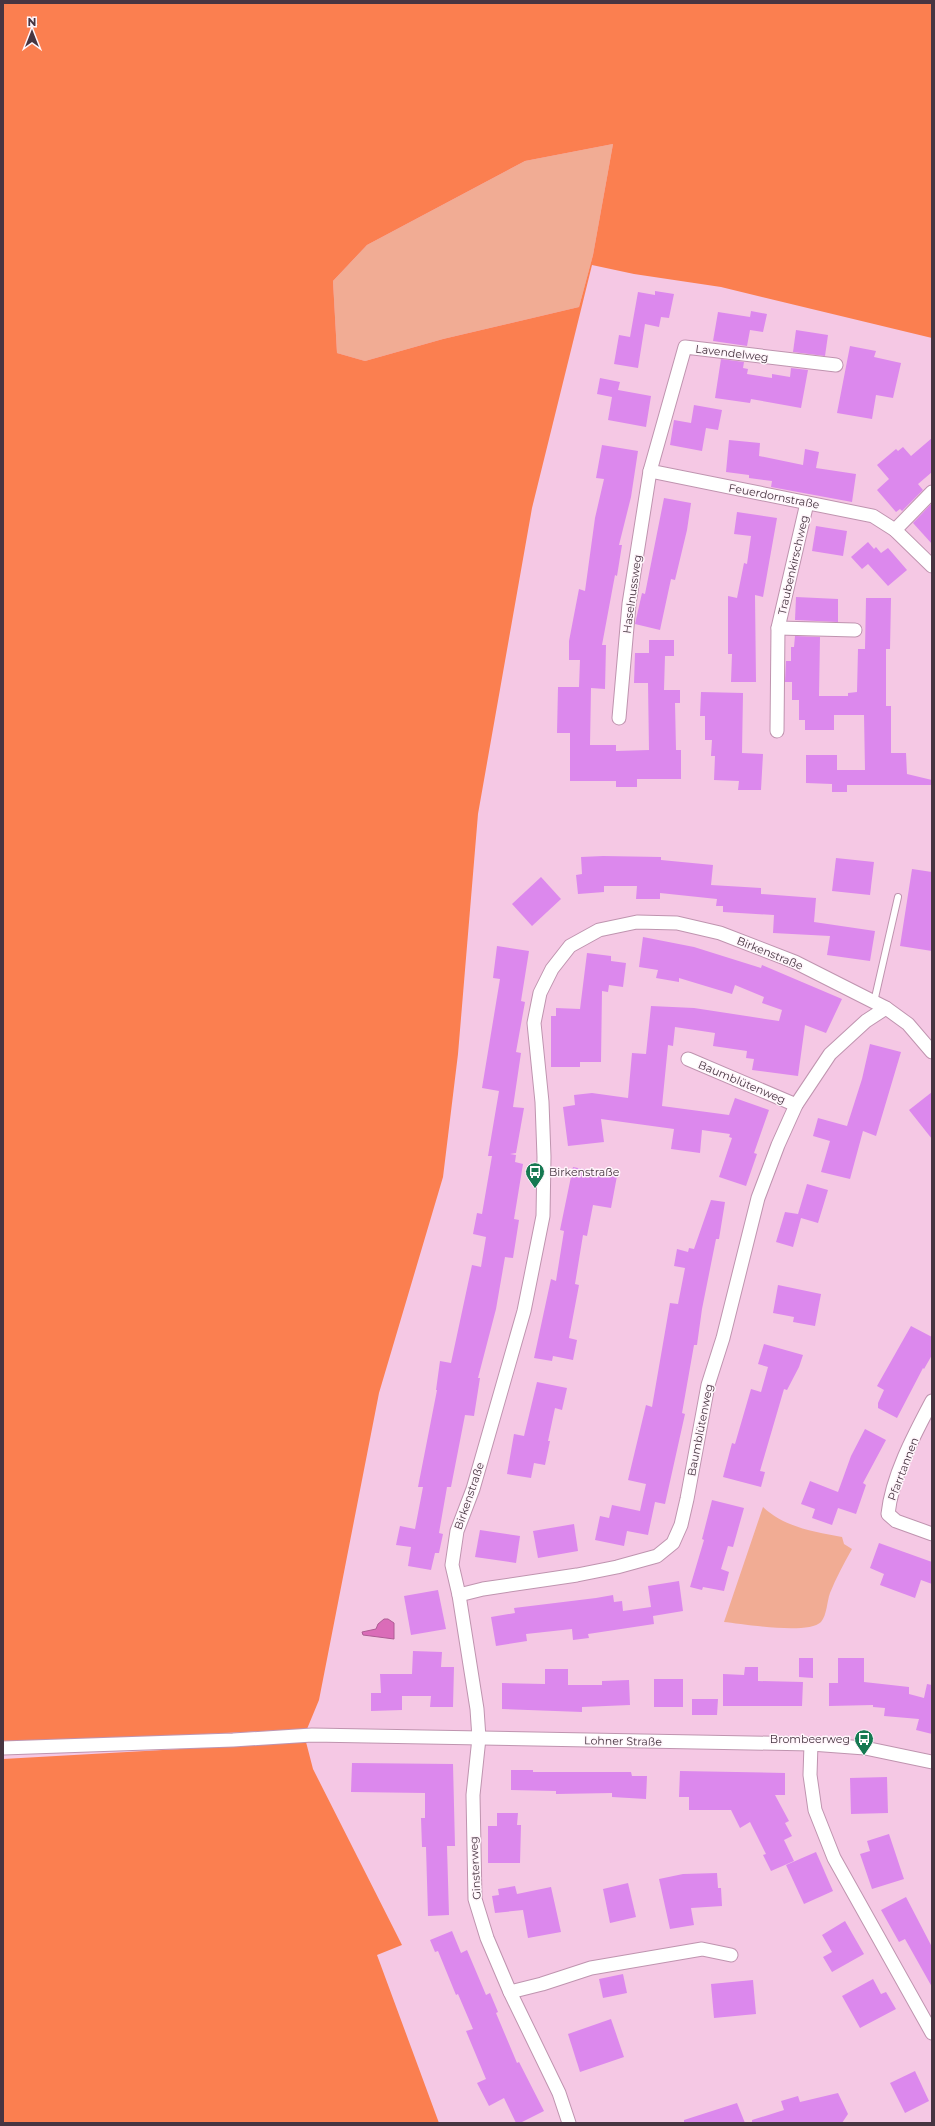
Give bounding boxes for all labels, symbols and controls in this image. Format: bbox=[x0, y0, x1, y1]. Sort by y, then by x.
north arrow bbox=[12, 12, 52, 52]
text: N bbox=[28, 15, 36, 29]
street label: Lavendelweg bbox=[695, 342, 769, 364]
street label: Feuerdornstraße bbox=[727, 480, 821, 512]
street label: Traubenkirschweg bbox=[775, 514, 811, 616]
street label: Haselnussweg bbox=[620, 554, 644, 634]
street label: Birkenstraße bbox=[735, 933, 806, 973]
street label: Baumblütenweg bbox=[696, 1057, 788, 1107]
bus stop icon: Birkenstraße bbox=[524, 1161, 546, 1189]
place label: Birkenstraße bbox=[549, 1165, 620, 1179]
street label: Baumblütenweg bbox=[684, 1383, 716, 1477]
street label: Pfarrtannen bbox=[885, 1435, 921, 1503]
street label: Birkenstraße bbox=[451, 1460, 487, 1532]
bus stop icon: Brombeerweg bbox=[853, 1728, 875, 1756]
place label: Brombeerweg bbox=[770, 1732, 850, 1746]
street label: Lohner Straße bbox=[584, 1733, 662, 1749]
street label: Ginsterweg bbox=[466, 1836, 484, 1900]

